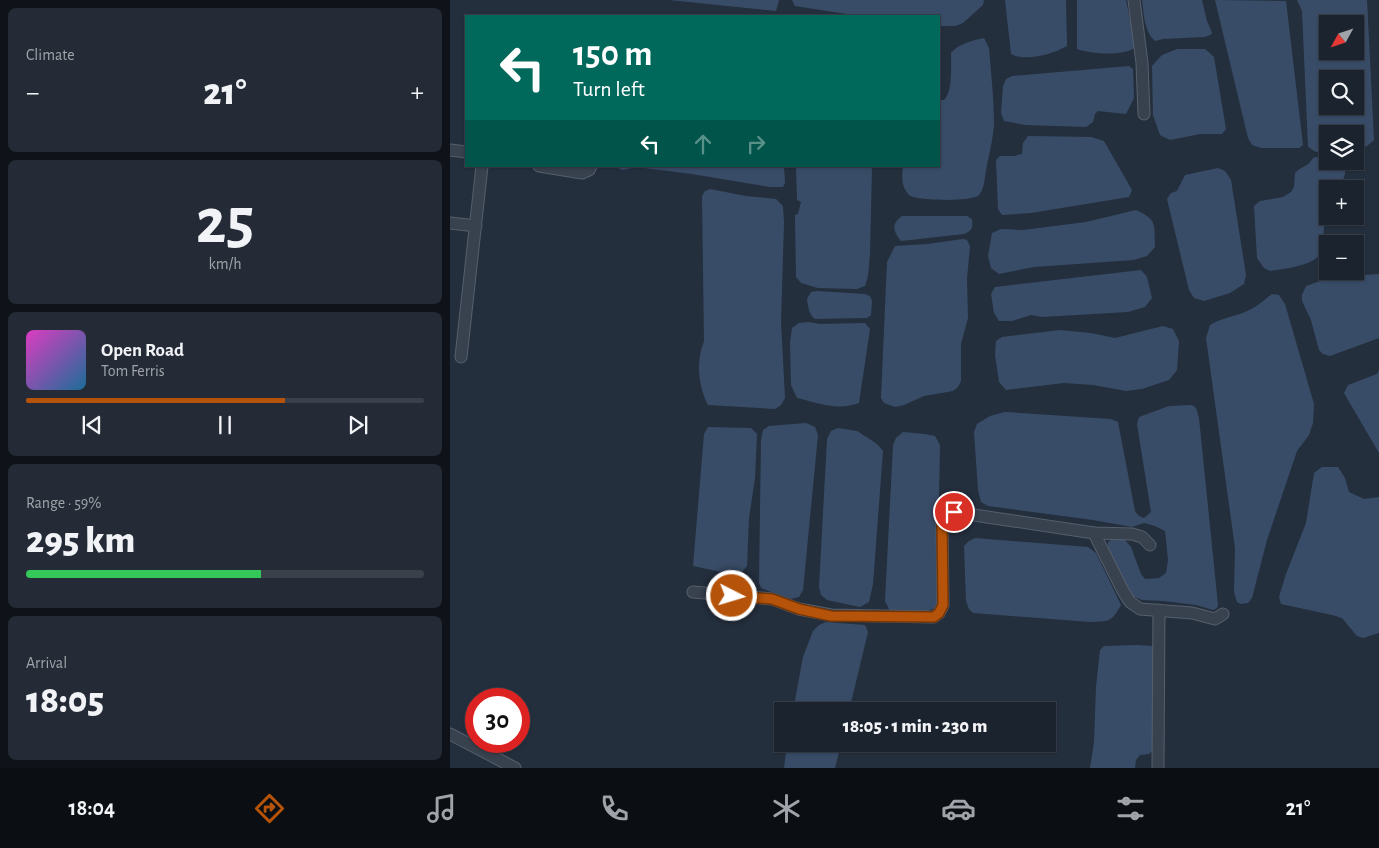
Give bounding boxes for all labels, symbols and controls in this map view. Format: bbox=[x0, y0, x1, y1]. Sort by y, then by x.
north arrow bbox=[1319, 15, 1364, 60]
map controls bbox=[1319, 15, 1364, 280]
icon: left bbox=[490, 35, 555, 100]
text: 150 m bbox=[573, 37, 653, 72]
text: Climate bbox=[26, 47, 75, 63]
button: search bbox=[1319, 70, 1364, 115]
text: 21° bbox=[203, 74, 247, 112]
text: Turn left bbox=[573, 78, 645, 100]
text: − bbox=[26, 79, 39, 107]
text: + bbox=[411, 79, 424, 107]
button: layers bbox=[1319, 125, 1364, 170]
icon: left bbox=[636, 130, 664, 158]
icon: ahead bbox=[689, 130, 717, 158]
icon: right bbox=[742, 130, 770, 158]
button: + bbox=[1319, 180, 1364, 225]
text: 25 bbox=[196, 190, 254, 255]
button: − bbox=[1319, 235, 1364, 280]
text: km/h bbox=[208, 256, 242, 272]
text: Open Road bbox=[101, 341, 184, 360]
text: Tom Ferris bbox=[101, 363, 165, 379]
icon: previous bbox=[78, 411, 106, 439]
icon: pause bbox=[211, 411, 239, 439]
icon: next bbox=[344, 411, 372, 439]
pin bbox=[933, 491, 975, 533]
text: Range · 59% bbox=[26, 495, 102, 511]
icon: arrive bbox=[940, 498, 968, 526]
text: 295 km bbox=[26, 522, 135, 560]
position arrow bbox=[705, 569, 757, 621]
text: Arrival bbox=[26, 655, 67, 671]
text: 18:05 bbox=[26, 682, 104, 720]
speed limit sign: 30 bbox=[465, 688, 530, 753]
text: 18:05 · 1 min · 230 m bbox=[843, 717, 987, 736]
icon: directions bbox=[252, 791, 287, 826]
icon: music bbox=[424, 791, 459, 826]
icon: phone bbox=[597, 791, 632, 826]
icon: climate bbox=[769, 791, 804, 826]
icon: car bbox=[941, 791, 976, 826]
icon: filters bbox=[1113, 791, 1148, 826]
text: 18:04 bbox=[69, 797, 115, 819]
text: 21° bbox=[1286, 797, 1310, 819]

